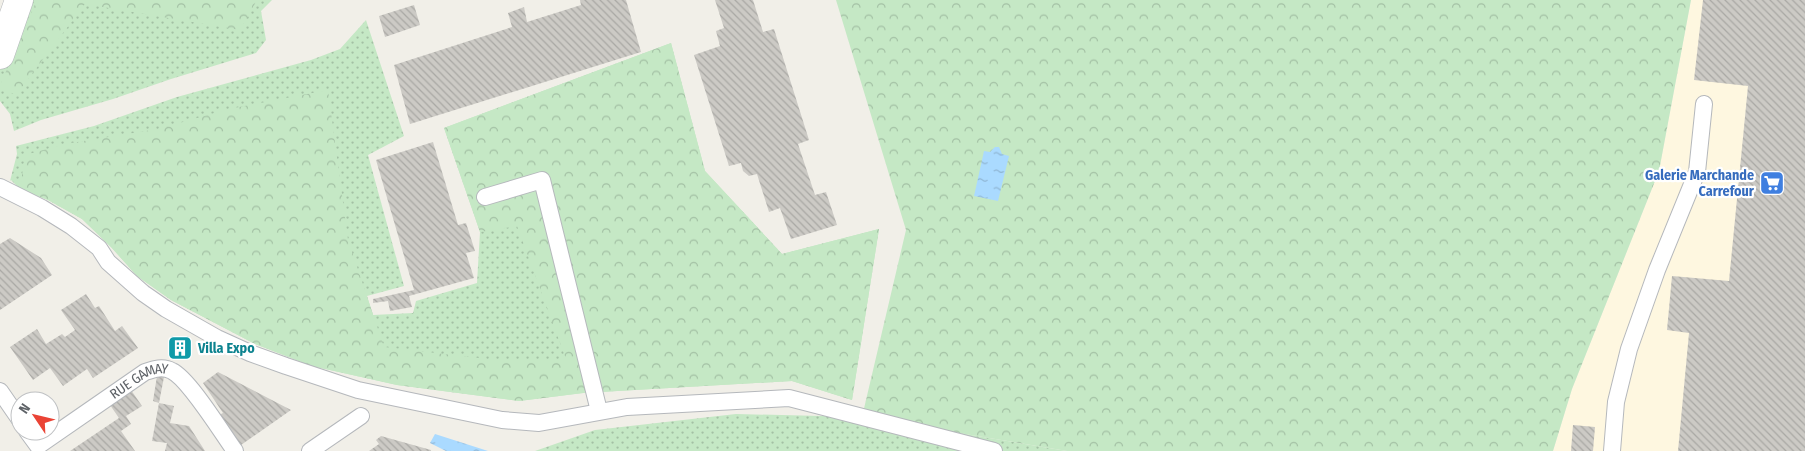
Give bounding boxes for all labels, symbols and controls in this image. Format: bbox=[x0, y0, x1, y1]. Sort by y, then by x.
place label: Galerie Marchande Carrefour bbox=[1645, 167, 1755, 200]
supermarket icon: Galerie Marchande Carrefour bbox=[1759, 170, 1785, 196]
building icon: Villa Expo bbox=[167, 335, 193, 361]
place label: Villa Expo bbox=[197, 340, 255, 357]
street label: RUE GAMAY bbox=[106, 360, 169, 402]
north arrow bbox=[10, 391, 60, 441]
text: N bbox=[15, 401, 34, 417]

